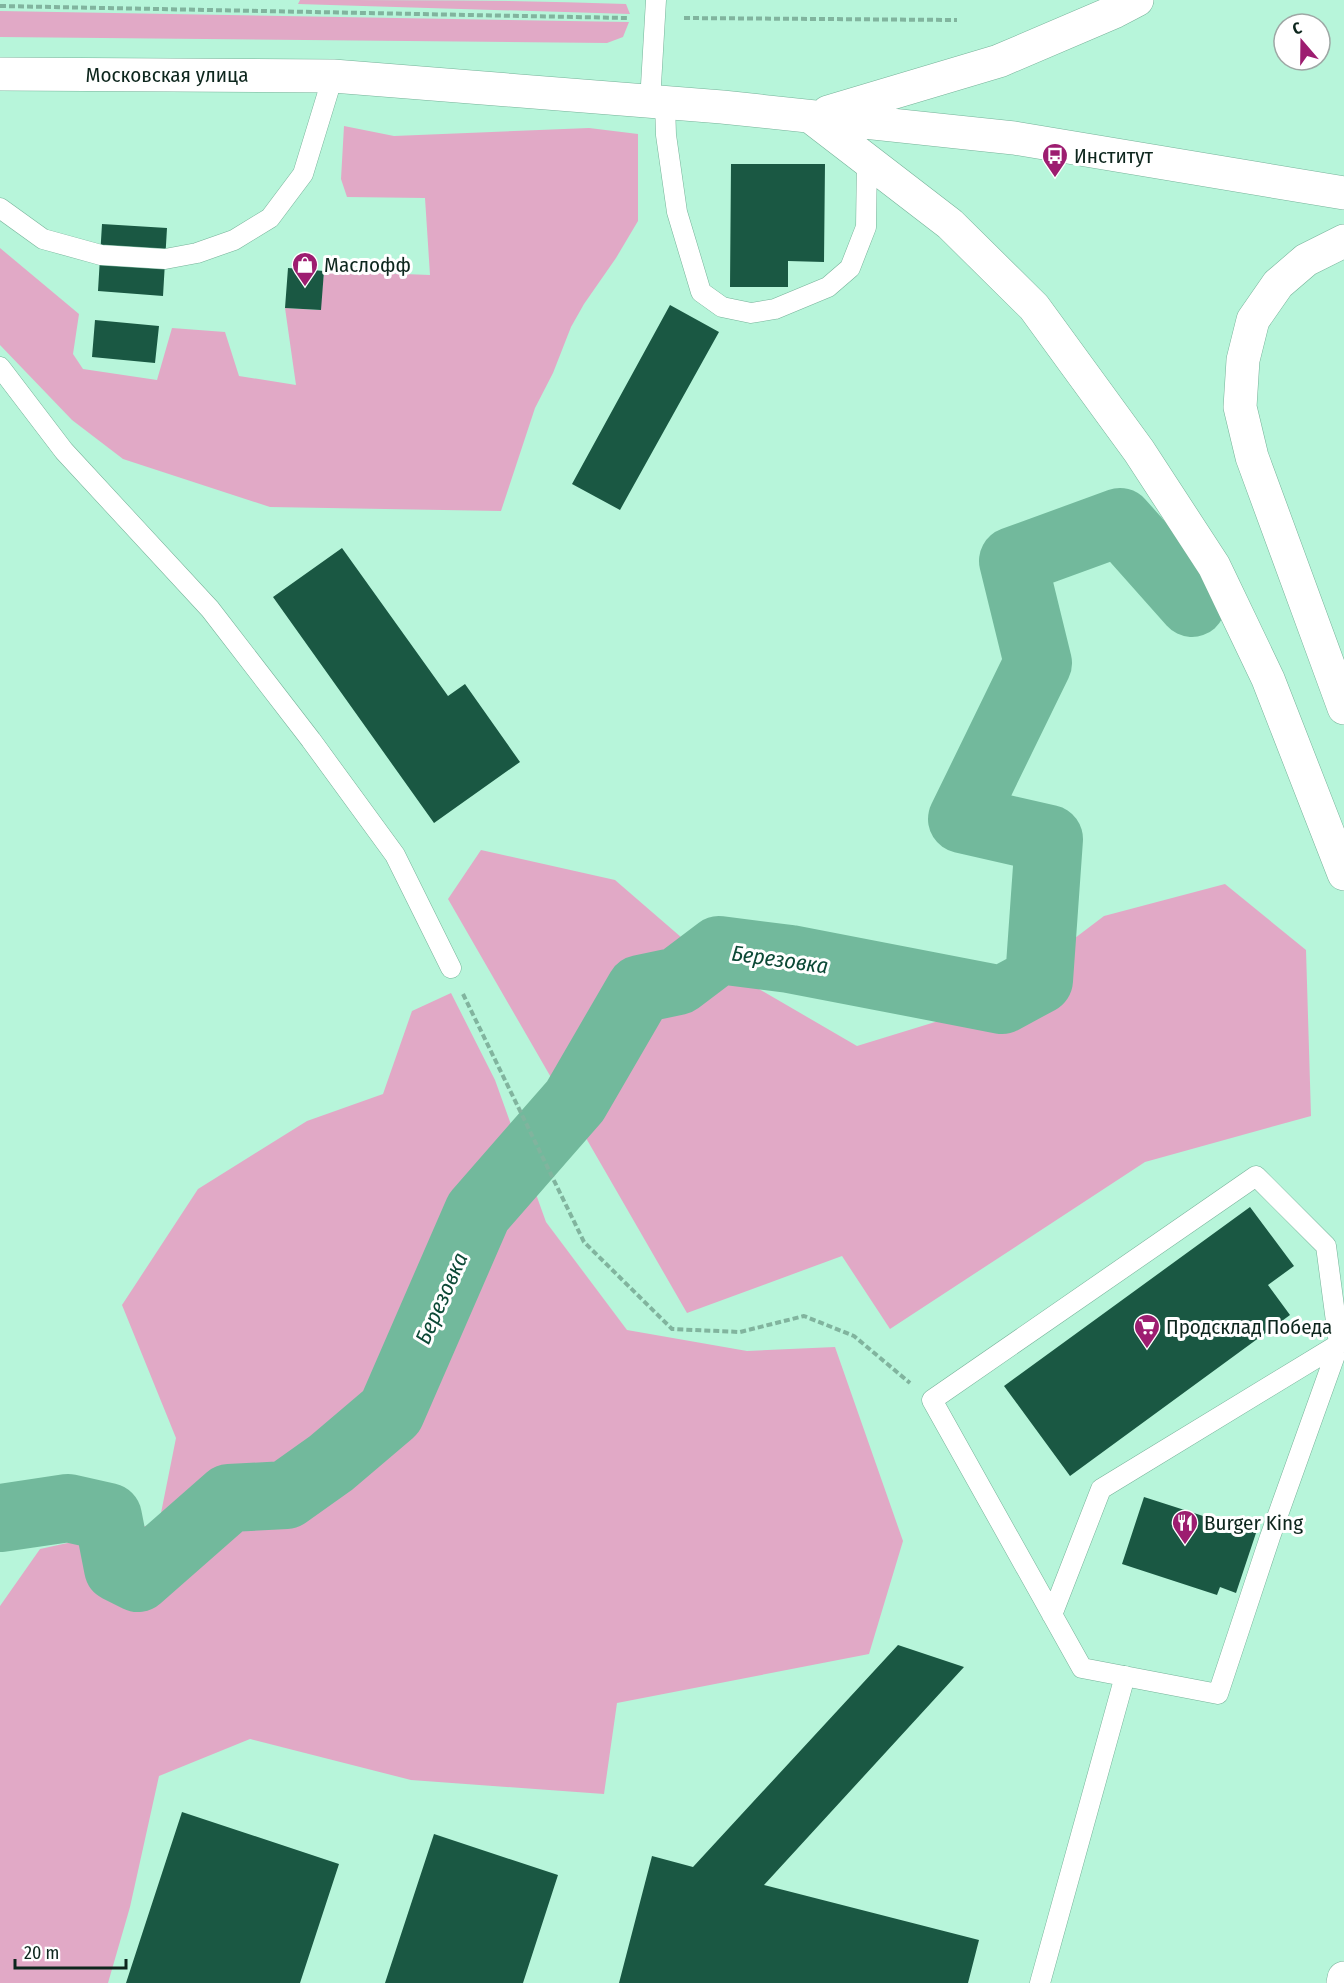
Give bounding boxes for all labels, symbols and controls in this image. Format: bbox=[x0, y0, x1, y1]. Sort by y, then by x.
north arrow bbox=[1272, 12, 1332, 72]
text: С bbox=[1290, 18, 1305, 39]
street label: Московская улица bbox=[86, 62, 248, 88]
bus stop icon: Институт bbox=[1040, 141, 1070, 179]
place label: Институт bbox=[1074, 143, 1154, 169]
shop icon: Маслофф bbox=[290, 250, 320, 288]
place label: Маслофф bbox=[324, 252, 411, 278]
water label: Березовка bbox=[730, 939, 830, 980]
water label: Березовка bbox=[409, 1248, 474, 1348]
supermarket icon: Продсклад Победа bbox=[1132, 1312, 1162, 1350]
place label: Продсклад Победа bbox=[1166, 1314, 1332, 1340]
restaurant icon: Burger King bbox=[1170, 1508, 1200, 1546]
place label: Burger King bbox=[1204, 1510, 1303, 1536]
scale bar bbox=[15, 1932, 126, 1970]
text: 20 m bbox=[24, 1942, 59, 1964]

